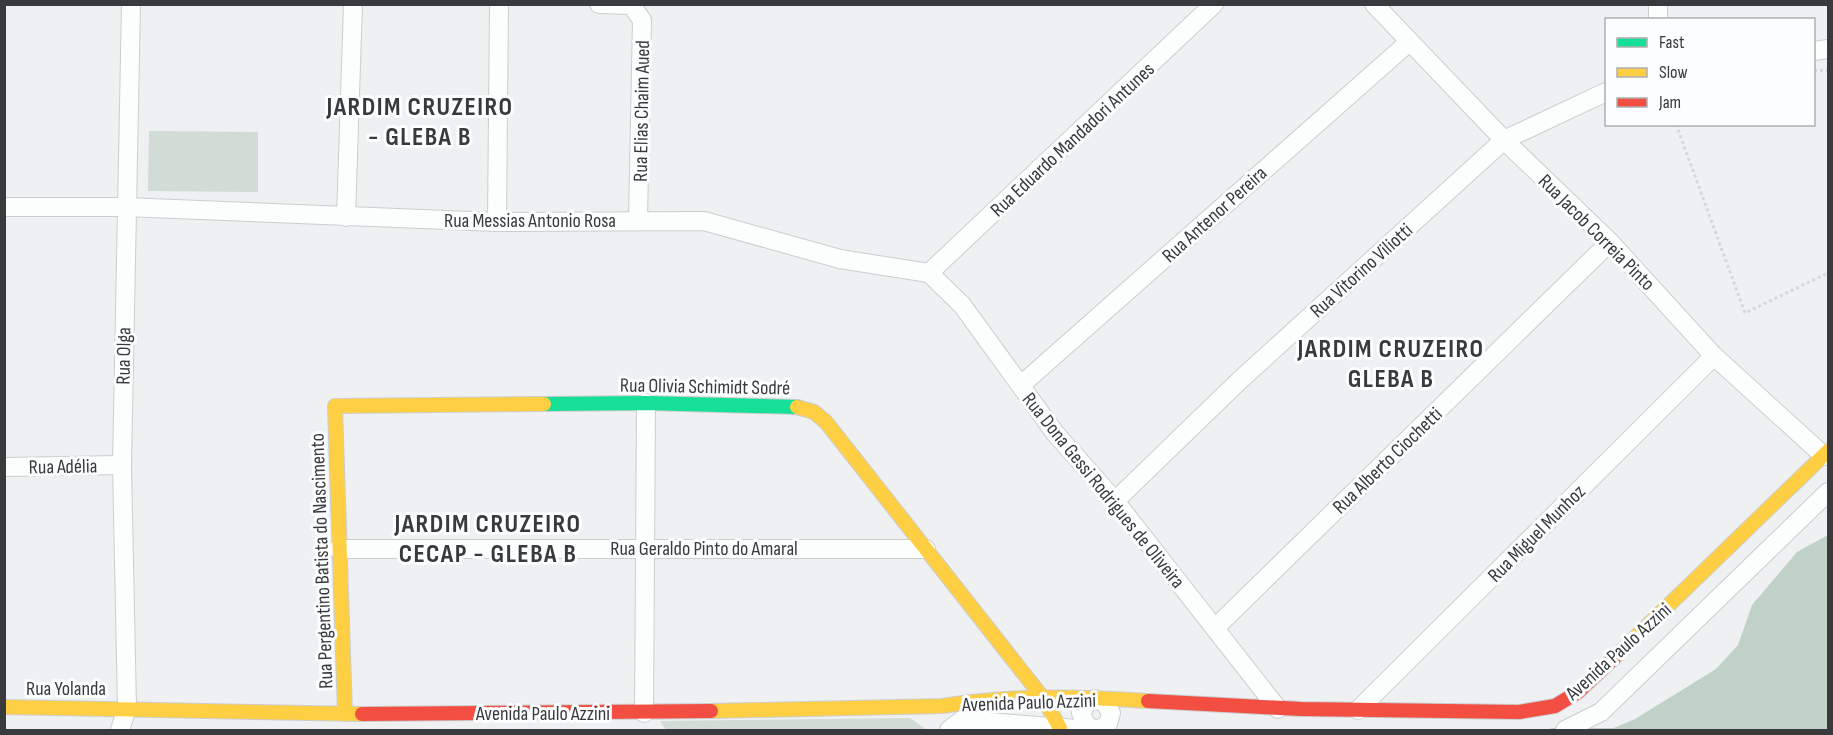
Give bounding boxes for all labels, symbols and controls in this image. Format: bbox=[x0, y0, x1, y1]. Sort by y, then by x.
legend bbox=[1605, 18, 1815, 126]
text: Fast bbox=[1659, 32, 1685, 53]
street label: Rua Elias Chaim Aued bbox=[629, 40, 655, 182]
street label: Rua Eduardo Mandadori Antunes bbox=[986, 57, 1160, 222]
text: Slow bbox=[1659, 62, 1688, 83]
district label: JARDIM CRUZEIRO - GLEBA B bbox=[325, 92, 514, 153]
text: Jam bbox=[1658, 92, 1681, 113]
street label: Rua Antenor Pereira bbox=[1157, 161, 1272, 268]
street label: Rua Jacob Correia Pinto bbox=[1533, 170, 1659, 296]
street label: Rua Messias Antonio Rosa bbox=[444, 209, 616, 233]
street label: Rua Vitorino Viliotti bbox=[1305, 218, 1418, 323]
street label: Rua Olga bbox=[112, 327, 136, 385]
district label: JARDIM CRUZEIRO GLEBA B bbox=[1296, 334, 1485, 395]
street label: Rua Olivia Schimidt Sodré bbox=[620, 374, 790, 400]
street label: Rua Dona Gessi Rodrigues de Oliveira bbox=[1017, 388, 1190, 593]
street label: Rua Alberto Ciochetti bbox=[1328, 402, 1447, 519]
street label: Rua Pergentino Batista do Nascimento bbox=[306, 433, 338, 689]
street label: Rua Adélia bbox=[28, 454, 98, 480]
street label: Rua Miguel Munhoz bbox=[1483, 480, 1590, 587]
district label: JARDIM CRUZEIRO CECAP - GLEBA B bbox=[393, 509, 582, 570]
street label: Rua Geraldo Pinto do Amaral bbox=[610, 537, 798, 561]
street label: Avenida Paulo Azzini bbox=[1560, 598, 1676, 706]
street label: Rua Yolanda bbox=[26, 677, 106, 701]
street label: Avenida Paulo Azzini bbox=[961, 689, 1096, 717]
street label: Avenida Paulo Azzini bbox=[475, 702, 610, 726]

